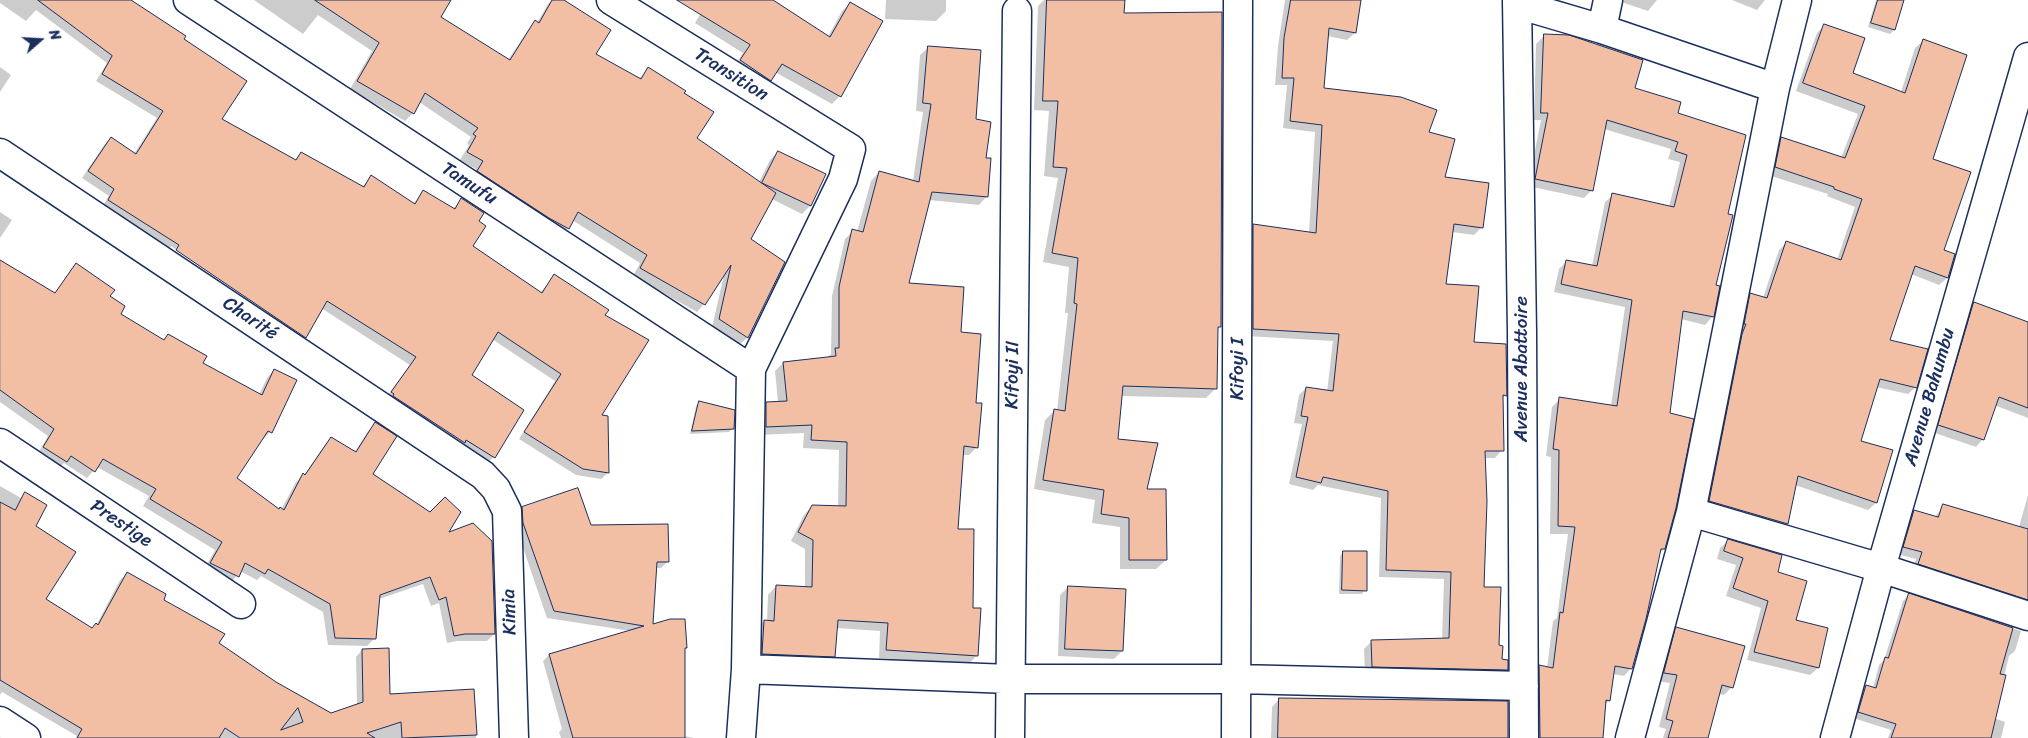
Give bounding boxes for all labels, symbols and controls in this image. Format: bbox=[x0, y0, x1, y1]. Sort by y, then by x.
north arrow bbox=[15, 15, 65, 65]
text: N bbox=[41, 26, 68, 44]
street label: Transition bbox=[690, 43, 772, 107]
street label: Tamufu bbox=[437, 158, 501, 210]
street label: Charité bbox=[218, 292, 282, 346]
street label: Avenue Abattoire bbox=[1511, 296, 1533, 442]
street label: Avenue Bahumbu bbox=[1899, 326, 1961, 468]
street label: Kifoyi I bbox=[1227, 338, 1249, 400]
street label: Kifoyi II bbox=[1001, 341, 1025, 409]
street label: Prestige bbox=[86, 495, 156, 553]
street label: Kimia bbox=[498, 589, 522, 635]

